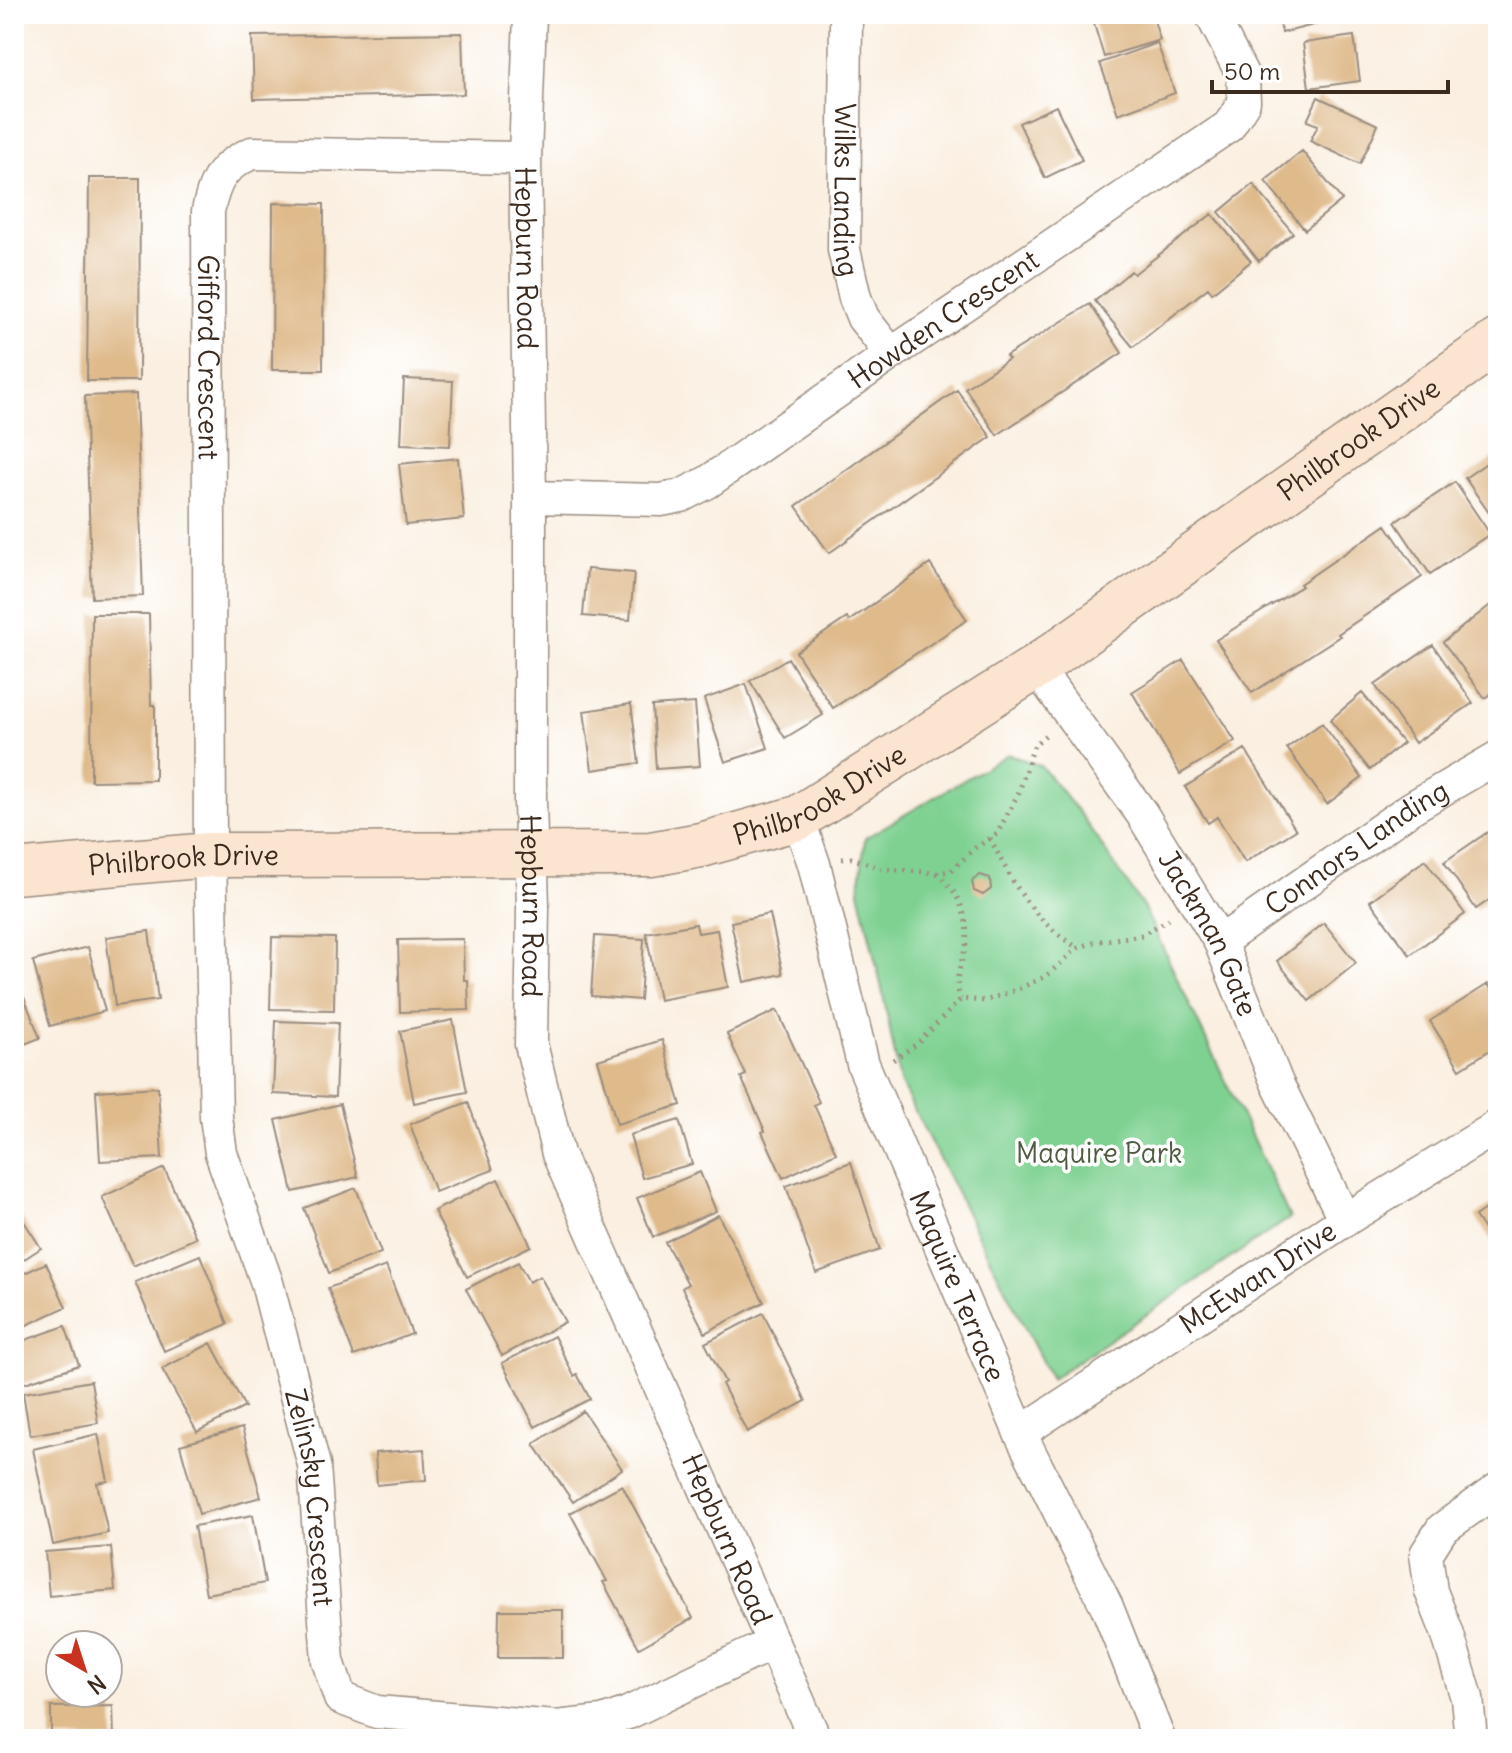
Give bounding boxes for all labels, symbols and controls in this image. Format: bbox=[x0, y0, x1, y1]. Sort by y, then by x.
scale bar bbox=[1212, 44, 1448, 94]
text: 50 m bbox=[1224, 56, 1280, 86]
street label: Wilks Landing bbox=[825, 103, 868, 280]
street label: Hepburn Road bbox=[507, 166, 546, 350]
street label: Howden Crescent bbox=[841, 242, 1046, 397]
street label: Gifford Crescent bbox=[190, 254, 227, 460]
street label: Philbrook Drive bbox=[1270, 370, 1447, 509]
street label: Philbrook Drive bbox=[729, 736, 913, 853]
street label: Connors Landing bbox=[1258, 772, 1455, 923]
street label: Hepburn Road bbox=[512, 814, 551, 998]
street label: Philbrook Drive bbox=[87, 837, 279, 883]
street label: Jackman Gate bbox=[1150, 844, 1266, 1021]
park label: Maquire Park bbox=[1016, 1135, 1182, 1171]
street label: Maquire Terrace bbox=[901, 1185, 1014, 1387]
street label: McEwan Drive bbox=[1172, 1213, 1343, 1342]
street label: Zelinsky Crescent bbox=[277, 1385, 342, 1607]
street label: Hepburn Road bbox=[674, 1448, 780, 1630]
north arrow bbox=[44, 1629, 124, 1709]
text: N bbox=[82, 1669, 111, 1700]

